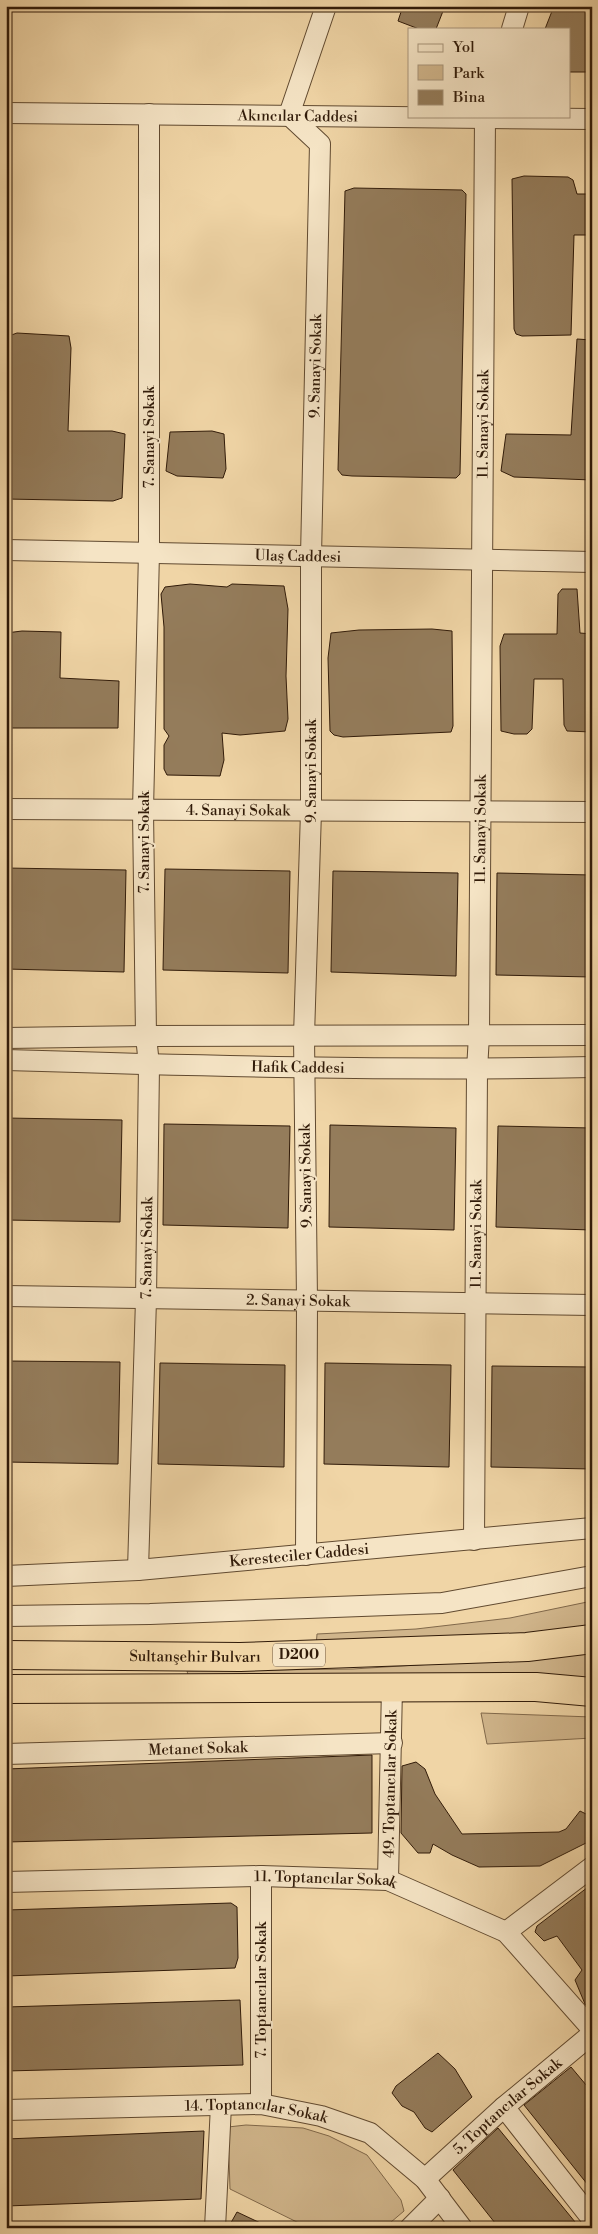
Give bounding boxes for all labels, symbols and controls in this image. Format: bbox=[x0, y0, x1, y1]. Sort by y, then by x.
legend bbox=[408, 28, 570, 118]
text: Yol bbox=[452, 38, 475, 57]
text: Park bbox=[453, 64, 485, 83]
text: Bina bbox=[452, 88, 485, 107]
street label: Akıncılar Caddesi bbox=[237, 106, 358, 126]
street label: 9. Sanayi Sokak bbox=[305, 313, 326, 419]
street label: 11. Sanayi Sokak bbox=[473, 368, 493, 479]
street label: 7. Sanayi Sokak bbox=[140, 385, 159, 488]
street label: Ulaş Caddesi bbox=[254, 546, 342, 566]
street label: 9. Sanayi Sokak bbox=[301, 718, 321, 824]
street label: 11. Sanayi Sokak bbox=[470, 773, 490, 884]
street label: 7. Sanayi Sokak bbox=[135, 790, 154, 893]
street label: 4. Sanayi Sokak bbox=[186, 800, 291, 820]
street label: Hafik Caddesi bbox=[251, 1057, 345, 1077]
street label: 9. Sanayi Sokak bbox=[296, 1123, 316, 1228]
street label: 11. Sanayi Sokak bbox=[466, 1178, 486, 1289]
street label: 7. Sanayi Sokak bbox=[136, 1196, 157, 1299]
street label: 2. Sanayi Sokak bbox=[246, 1290, 351, 1311]
street label: Keresteciler Caddesi bbox=[229, 1539, 370, 1571]
road number: D200 bbox=[273, 1644, 325, 1666]
street label: Sultanşehir Bulvarı bbox=[129, 1647, 261, 1667]
street label: 49. Toptancılar Sokak bbox=[379, 1709, 401, 1858]
street label: Metanet Sokak bbox=[148, 1738, 249, 1759]
street label: 11. Toptancılar Sokak bbox=[254, 1866, 402, 1893]
street label: 7. Toptancılar Sokak bbox=[252, 1920, 271, 2058]
street label: 5. Toptancılar Sokak bbox=[449, 2053, 567, 2158]
street label: 14. Toptancılar Sokak bbox=[184, 2094, 332, 2128]

